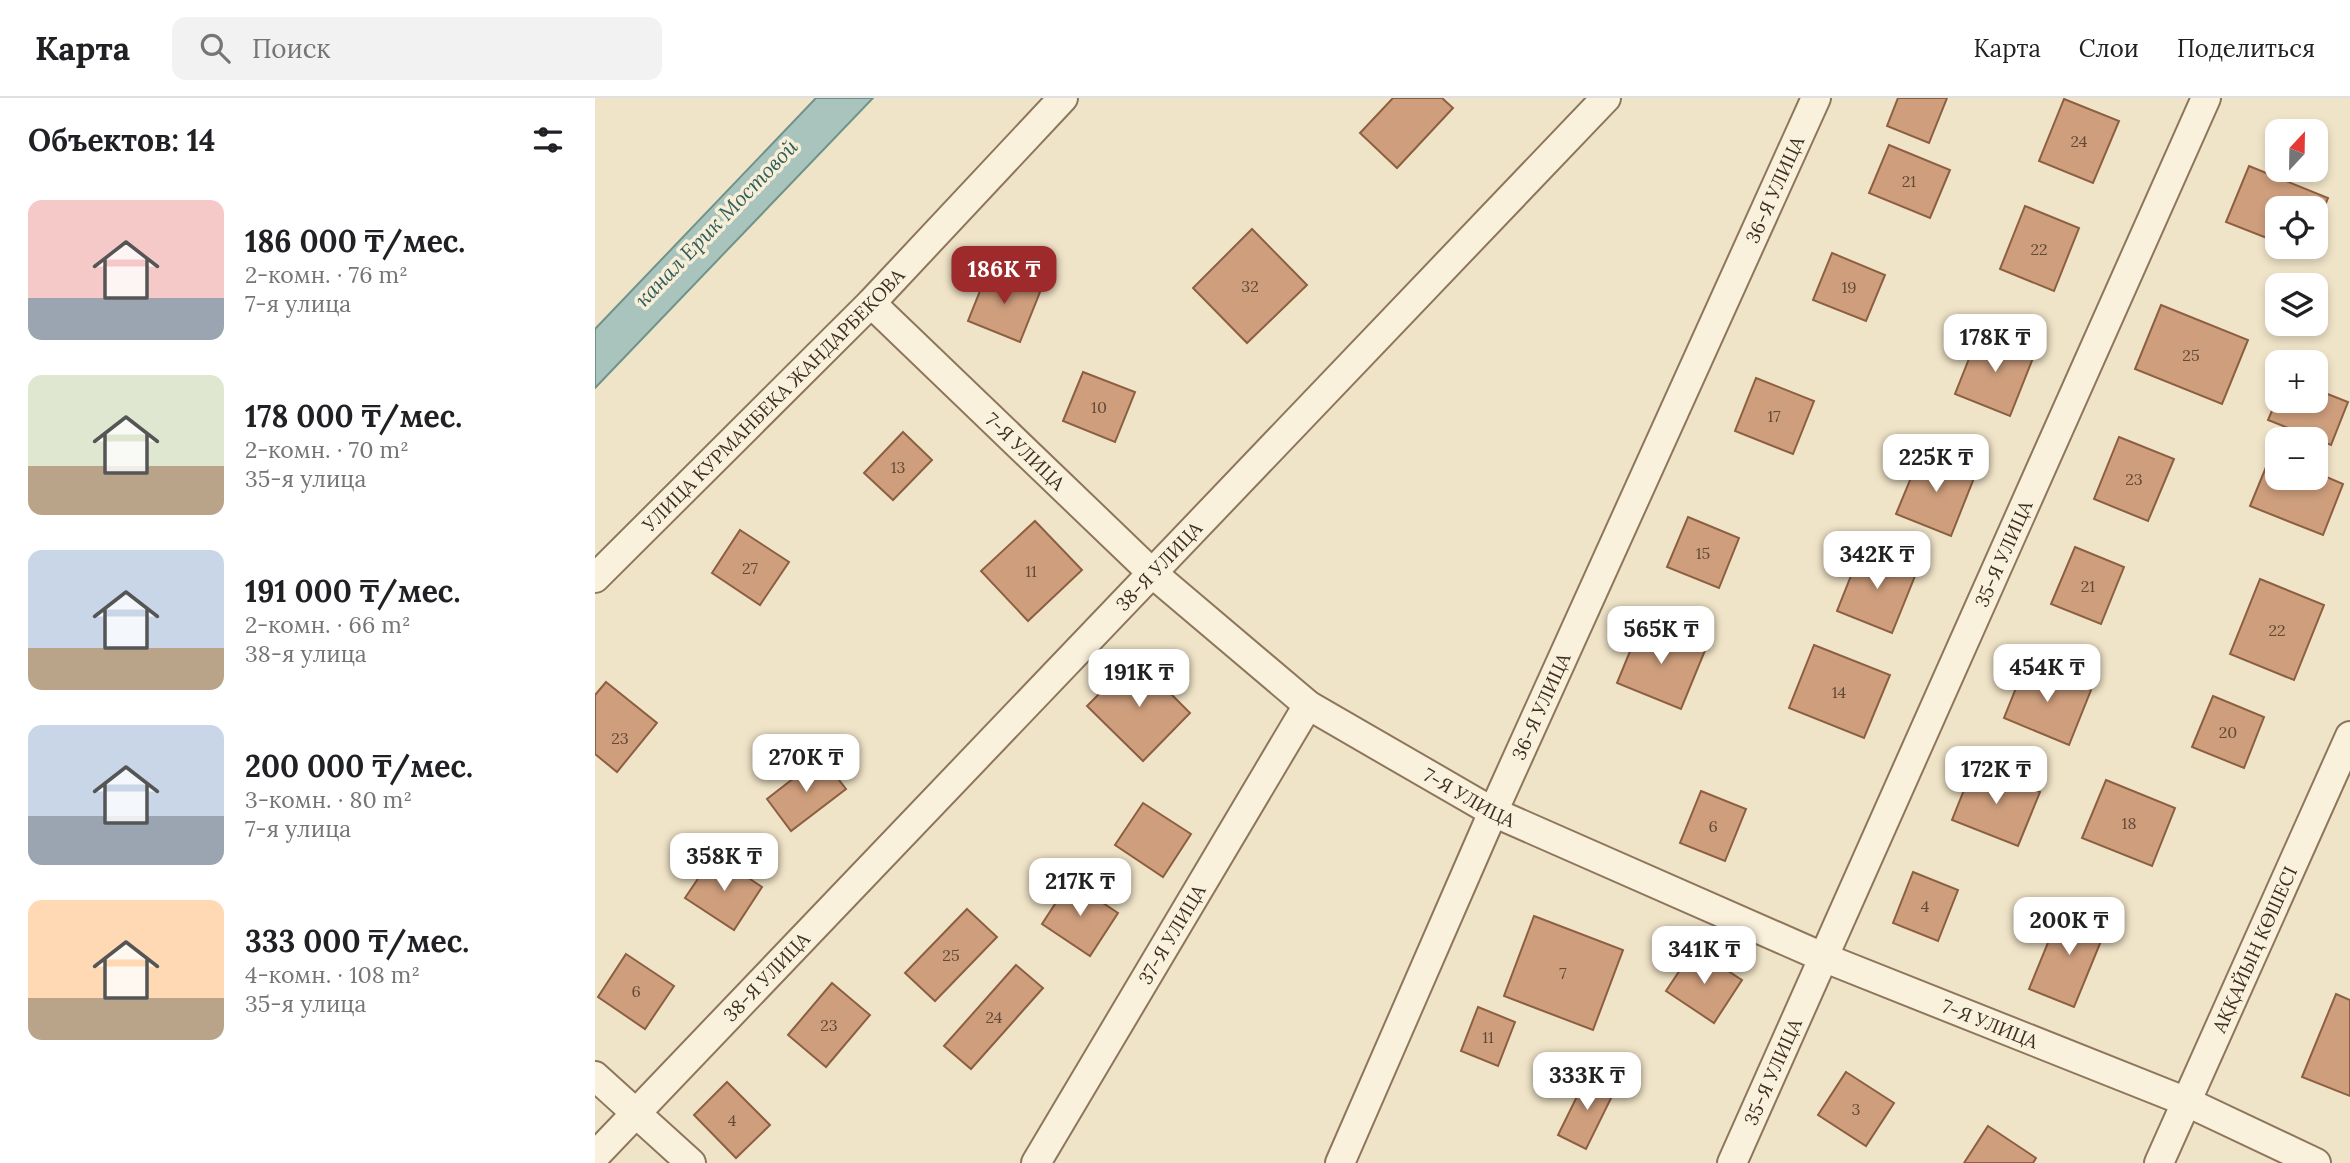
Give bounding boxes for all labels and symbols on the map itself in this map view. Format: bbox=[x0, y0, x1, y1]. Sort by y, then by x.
north arrow bbox=[2265, 119, 2327, 182]
street label: 36-Я УЛИЦА bbox=[1740, 131, 1810, 247]
house number: 24 bbox=[2071, 131, 2088, 151]
water label: канал Ерик Мостовой bbox=[629, 133, 804, 313]
house number: 21 bbox=[1902, 171, 1916, 191]
house number: 22 bbox=[2030, 239, 2048, 259]
pin: 186K ₸ bbox=[947, 246, 1061, 306]
street label: УЛИЦА КУРМАНБЕКА ЖАНДАРБЕКОВА bbox=[636, 263, 910, 537]
house number: 32 bbox=[1241, 276, 1259, 296]
house number: 19 bbox=[1841, 277, 1857, 297]
pin: 178K ₸ bbox=[1938, 314, 2052, 374]
house number: 25 bbox=[2182, 345, 2200, 365]
house number: 10 bbox=[1091, 397, 1107, 417]
house number: 17 bbox=[1767, 406, 1781, 426]
street label: 7-Я УЛИЦА bbox=[980, 407, 1071, 496]
pin: 225K ₸ bbox=[1879, 434, 1993, 494]
house number: 13 bbox=[891, 457, 905, 477]
house number: 23 bbox=[2125, 469, 2143, 489]
street label: 35-Я УЛИЦА bbox=[1969, 496, 2038, 611]
street label: 38-Я УЛИЦА bbox=[1111, 516, 1208, 616]
pin: 342K ₸ bbox=[1820, 532, 1934, 591]
house number: 15 bbox=[1696, 543, 1710, 563]
house number: 27 bbox=[742, 558, 759, 578]
house number: 11 bbox=[1025, 561, 1037, 581]
house number: 21 bbox=[2081, 576, 2095, 596]
pin: 565K ₸ bbox=[1604, 606, 1718, 666]
house number: 22 bbox=[2268, 620, 2286, 640]
pin: 454K ₸ bbox=[1990, 644, 2104, 704]
street label: 36-Я УЛИЦА bbox=[1506, 648, 1576, 763]
pin: 191K ₸ bbox=[1082, 650, 1196, 709]
house number: 14 bbox=[1832, 682, 1847, 702]
house number: 20 bbox=[2219, 722, 2237, 742]
house number: 23 bbox=[611, 728, 629, 748]
pin: 270K ₸ bbox=[749, 734, 863, 794]
pin: 172K ₸ bbox=[1939, 746, 2053, 806]
street label: 7-Я УЛИЦА bbox=[1419, 762, 1520, 833]
house number: 18 bbox=[2122, 813, 2136, 833]
house number: 6 bbox=[1708, 816, 1718, 836]
pin: 358K ₸ bbox=[667, 834, 781, 893]
pin: 217K ₸ bbox=[1023, 858, 1137, 918]
street label: АҚҚАЙЫҢ КӨШЕСІ bbox=[2206, 862, 2302, 1037]
street label: 37-Я УЛИЦА bbox=[1133, 879, 1211, 988]
house number: 4 bbox=[1921, 896, 1930, 916]
pin: 200K ₸ bbox=[2012, 898, 2126, 957]
street label: 38-Я УЛИЦА bbox=[718, 926, 815, 1026]
pin: 341K ₸ bbox=[1647, 926, 1761, 986]
house number: 25 bbox=[942, 945, 960, 965]
house number: 7 bbox=[1559, 963, 1567, 983]
house number: 6 bbox=[631, 981, 641, 1001]
street label: 7-Я УЛИЦА bbox=[1938, 994, 2043, 1054]
house number: 24 bbox=[986, 1007, 1003, 1027]
street label: 35-Я УЛИЦА bbox=[1738, 1014, 1807, 1129]
house number: 23 bbox=[820, 1015, 838, 1035]
house number: 11 bbox=[1482, 1027, 1494, 1047]
pin: 333K ₸ bbox=[1530, 1052, 1644, 1112]
house number: 3 bbox=[1852, 1099, 1861, 1119]
house number: 4 bbox=[728, 1110, 737, 1130]

